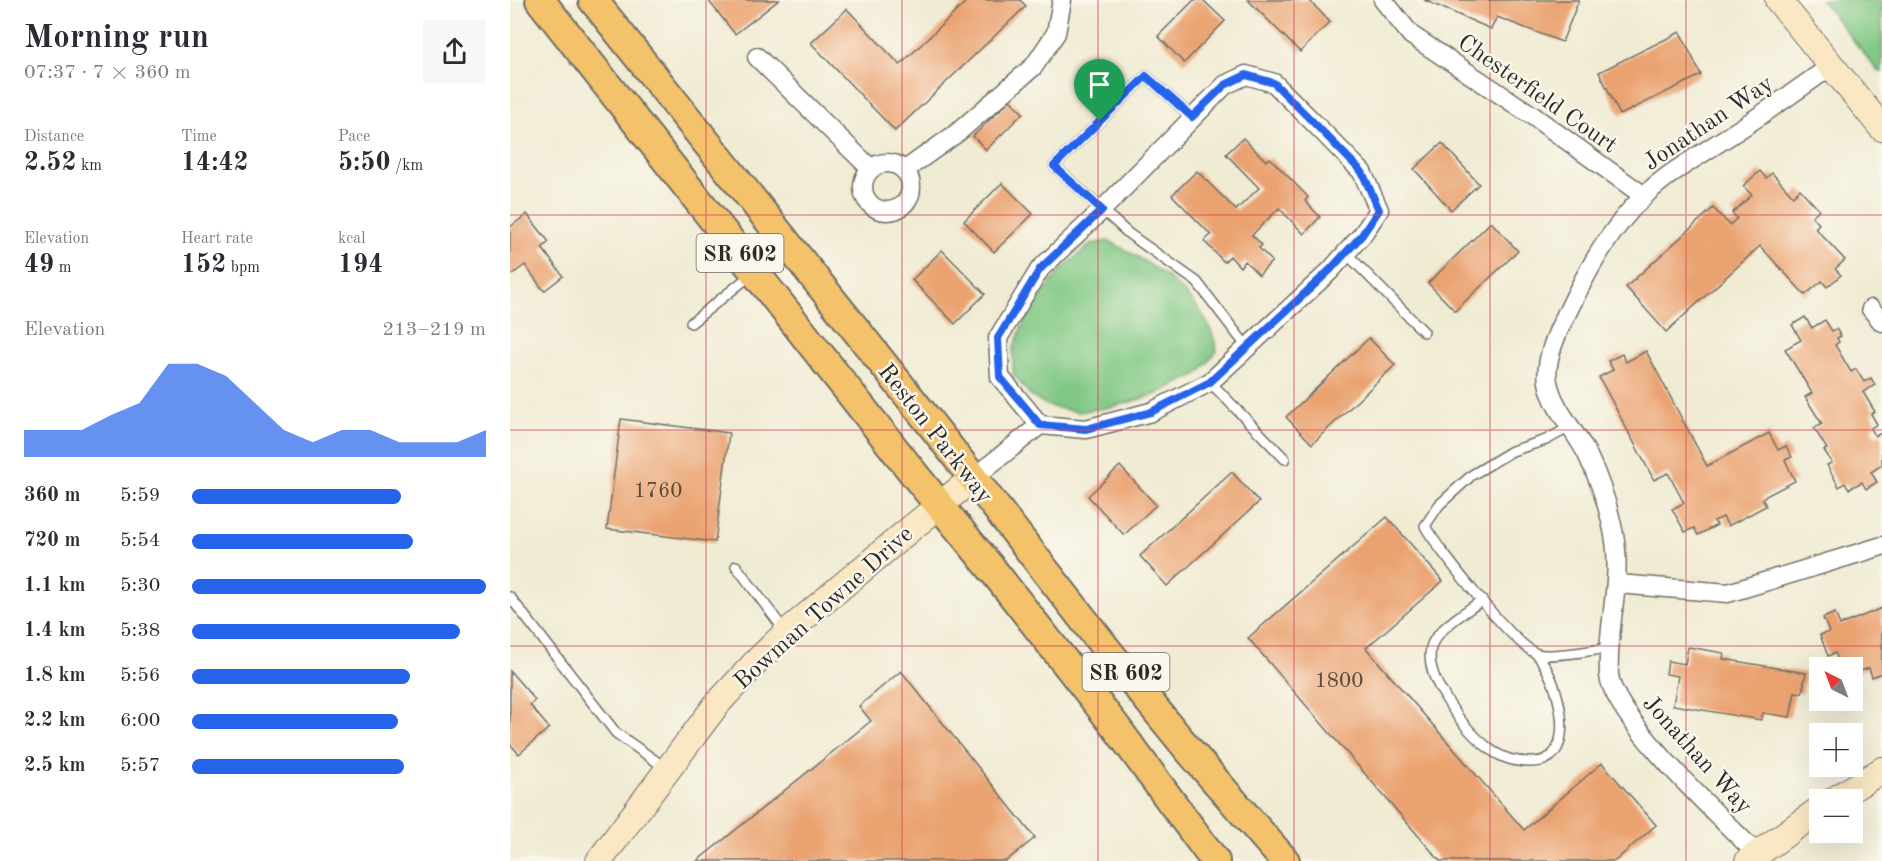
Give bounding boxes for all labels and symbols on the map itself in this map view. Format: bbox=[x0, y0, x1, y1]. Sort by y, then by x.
street label: Chesterfield Court bbox=[1453, 31, 1621, 159]
pin bbox=[1074, 59, 1125, 121]
street label: Jonathan Way bbox=[1640, 71, 1778, 176]
road number: SR 602 bbox=[696, 234, 784, 272]
street label: Reston Parkway bbox=[873, 360, 996, 509]
house number: 1760 bbox=[634, 481, 682, 502]
street label: Bowman Towne Drive bbox=[730, 522, 918, 695]
road number: SR 602 bbox=[1082, 653, 1170, 691]
north arrow bbox=[1809, 657, 1863, 711]
house number: 1800 bbox=[1315, 671, 1363, 692]
street label: Jonathan Way bbox=[1637, 691, 1756, 820]

